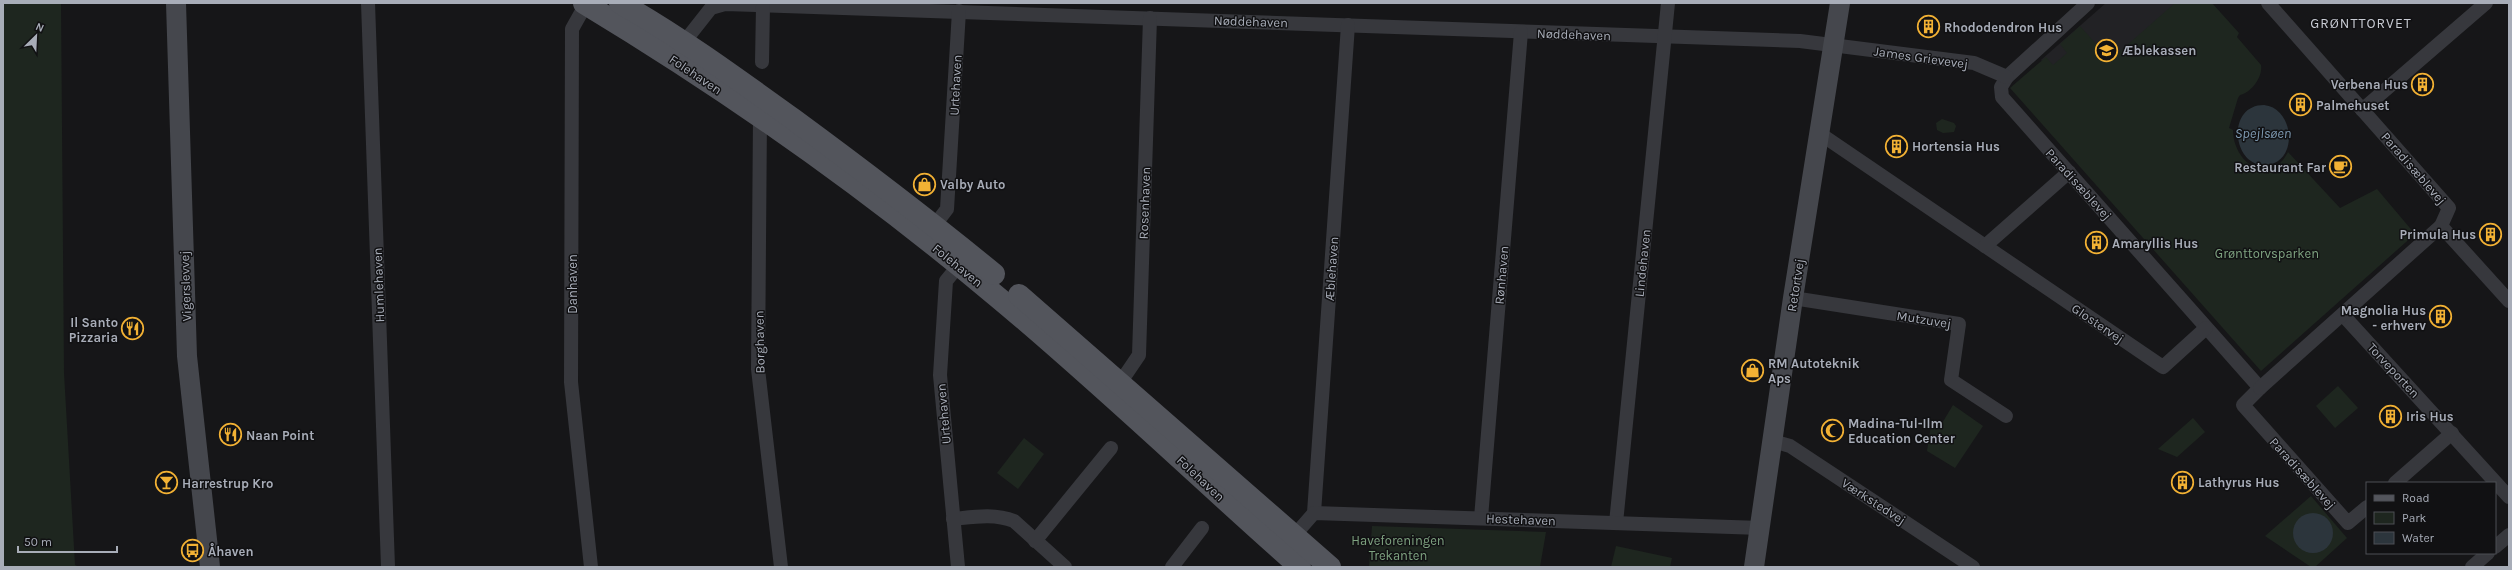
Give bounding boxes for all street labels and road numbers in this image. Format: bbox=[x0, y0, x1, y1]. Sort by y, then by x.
street label: Nøddehaven bbox=[1214, 13, 1288, 30]
street label: Nøddehaven bbox=[1537, 26, 1611, 43]
street label: James Grievevej bbox=[1873, 43, 1969, 72]
street label: Folehaven bbox=[667, 51, 725, 97]
street label: Urtehaven bbox=[946, 54, 965, 116]
street label: Paradisæblevej bbox=[2378, 129, 2449, 208]
street label: Paradisæblevej bbox=[2043, 146, 2115, 223]
street label: Rosenhaven bbox=[1136, 167, 1153, 239]
street label: Lindehaven bbox=[1631, 228, 1654, 298]
street label: Æblehaven bbox=[1322, 236, 1341, 302]
street label: Folehaven bbox=[930, 241, 986, 290]
street label: Rønhaven bbox=[1491, 245, 1512, 305]
street label: Humlehaven bbox=[370, 247, 387, 323]
street label: Vigerslevvej bbox=[177, 250, 194, 322]
street label: Danhaven bbox=[565, 254, 580, 314]
street label: Retortvej bbox=[1784, 257, 1807, 313]
street label: Glostervej bbox=[2069, 301, 2127, 346]
street label: Mutzuvej bbox=[1896, 308, 1952, 331]
street label: Borghaven bbox=[751, 310, 768, 374]
street label: Torveporten bbox=[2365, 340, 2423, 401]
street label: Urtehaven bbox=[933, 383, 954, 445]
street label: Paradisæblevej bbox=[2267, 435, 2339, 512]
street label: Folehaven bbox=[1174, 452, 1228, 504]
street label: Værkstedvej bbox=[1839, 475, 1909, 528]
street label: Hestehaven bbox=[1486, 511, 1556, 528]

